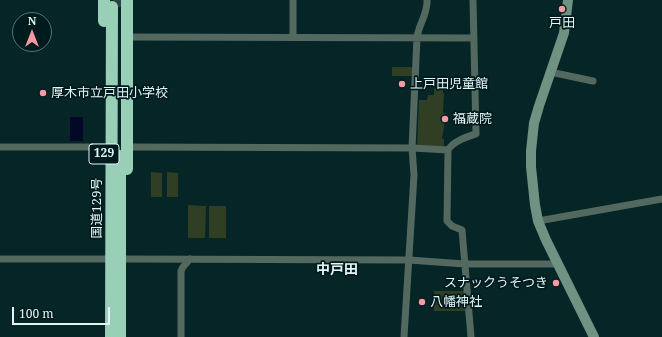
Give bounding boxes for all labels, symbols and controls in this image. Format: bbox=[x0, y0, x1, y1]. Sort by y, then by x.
marker: 戸田 bbox=[557, 4, 567, 14]
north arrow bbox=[12, 12, 52, 52]
text: N bbox=[28, 13, 36, 28]
place label: 戸田 bbox=[549, 15, 575, 31]
place label: 上戸田児童館 bbox=[410, 76, 488, 92]
marker: 上戸田児童館 bbox=[397, 79, 407, 89]
place label: 厚木市立戸田小学校 bbox=[51, 85, 168, 101]
marker: 厚木市立戸田小学校 bbox=[38, 88, 48, 98]
place label: 福蔵院 bbox=[453, 111, 492, 127]
marker: 福蔵院 bbox=[440, 114, 450, 124]
road number: 129 bbox=[89, 144, 119, 164]
street label: 国道129号 bbox=[89, 178, 105, 238]
district label: 中戸田 bbox=[316, 262, 358, 278]
place label: スナックうそつき bbox=[444, 275, 548, 291]
marker: スナックうそつき bbox=[551, 278, 561, 288]
place label: 八幡神社 bbox=[430, 294, 482, 310]
marker: 八幡神社 bbox=[417, 297, 427, 307]
scale bar bbox=[14, 299, 112, 325]
text: 100 m bbox=[19, 305, 54, 322]

